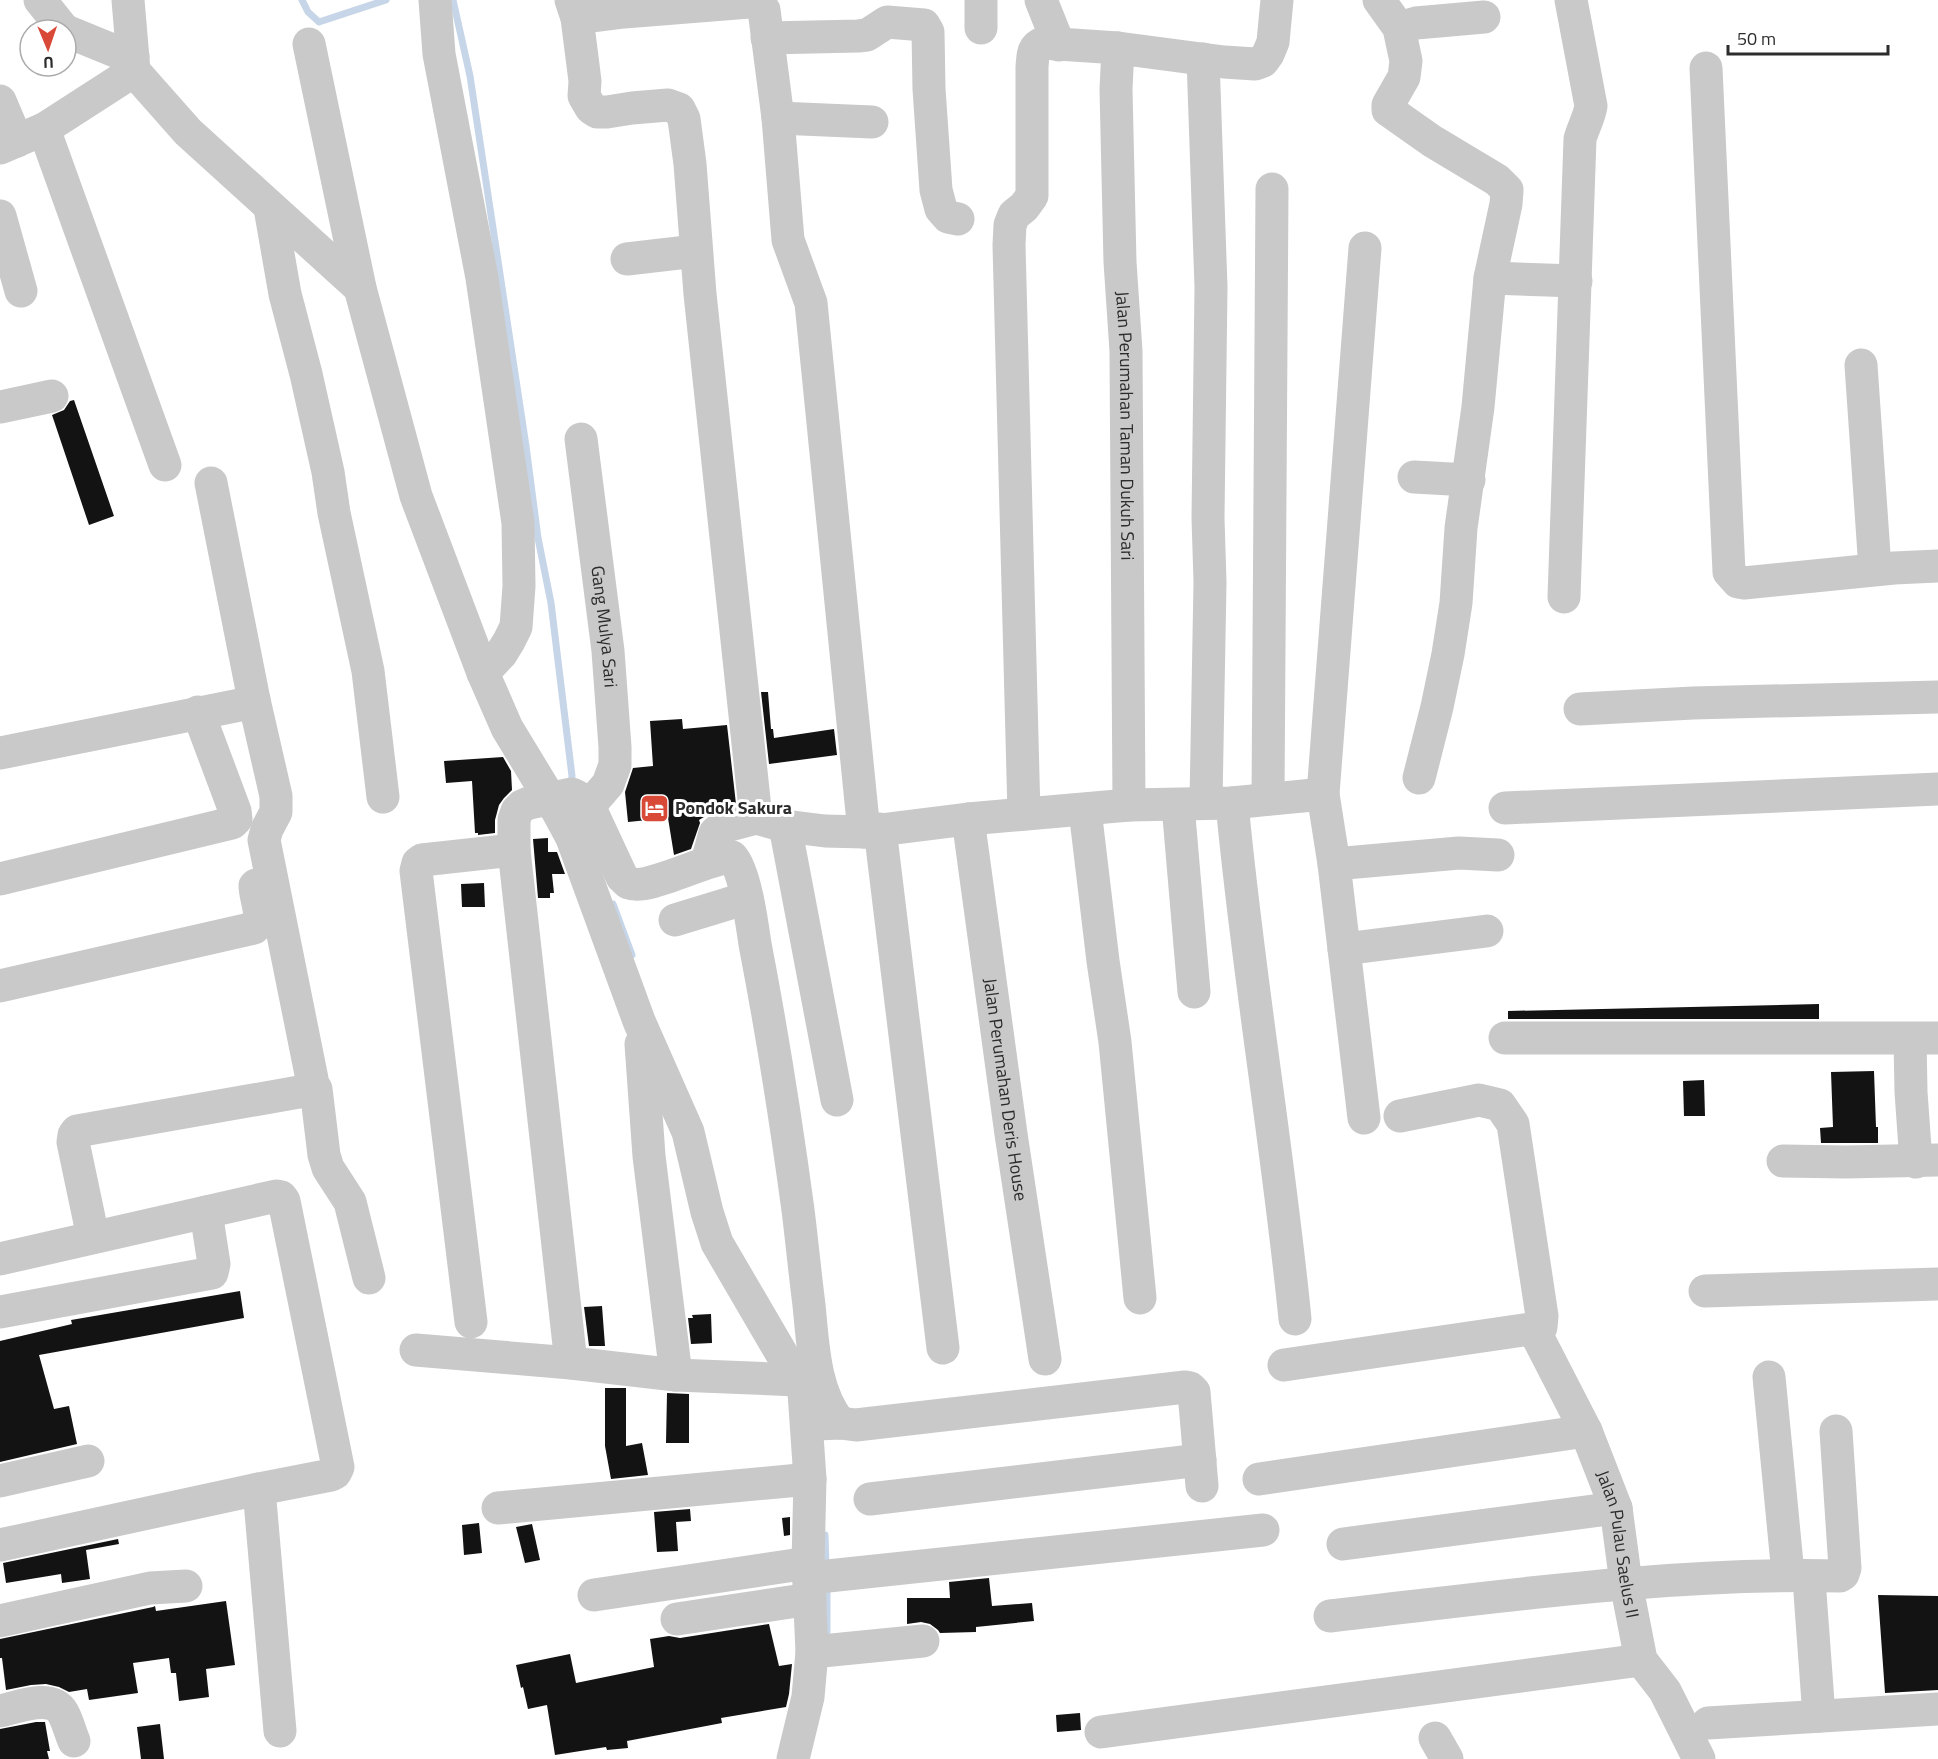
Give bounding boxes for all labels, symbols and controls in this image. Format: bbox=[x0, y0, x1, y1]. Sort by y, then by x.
north arrow bbox=[18, 18, 78, 78]
scale bar bbox=[1728, 18, 1888, 56]
text: 50 m bbox=[1737, 25, 1776, 52]
text: U bbox=[43, 51, 54, 75]
street label: Jalan Perumahan Taman Dukuh Sari bbox=[1109, 290, 1141, 561]
street label: Gang Mulya Sari bbox=[584, 564, 625, 688]
hotel icon: Pondok Sakura bbox=[638, 792, 670, 824]
place label: Pondok Sakura bbox=[675, 794, 792, 821]
street label: Jalan Perumahan Deris House bbox=[977, 976, 1035, 1203]
street label: Jalan Pulau Saelus II bbox=[1589, 1466, 1647, 1620]

